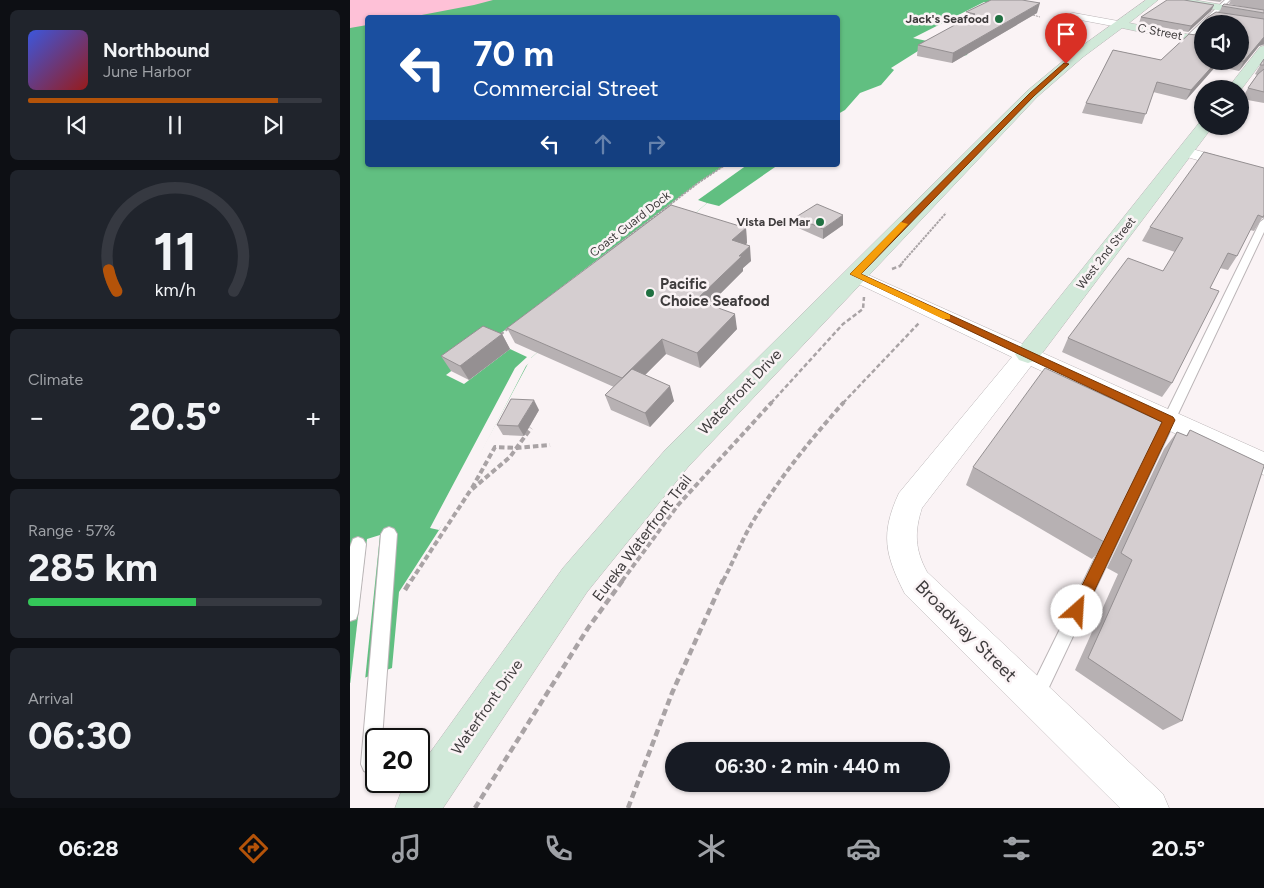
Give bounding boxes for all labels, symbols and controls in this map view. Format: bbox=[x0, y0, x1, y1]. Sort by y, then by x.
place label: Jack's Seafood bbox=[906, 12, 989, 26]
marker: Jack's Seafood bbox=[993, 13, 1005, 25]
pin bbox=[1045, 13, 1087, 64]
map controls bbox=[1194, 15, 1249, 135]
button: sound bbox=[1194, 15, 1249, 70]
icon: arrive bbox=[1052, 20, 1080, 48]
street label: C Street bbox=[1136, 21, 1184, 43]
text: 70 m bbox=[473, 33, 554, 75]
icon: left bbox=[390, 35, 455, 100]
text: Northbound bbox=[103, 39, 210, 62]
text: June Harbor bbox=[103, 62, 191, 81]
text: Commercial Street bbox=[473, 75, 659, 102]
button: layers bbox=[1194, 80, 1249, 135]
icon: previous bbox=[63, 111, 91, 139]
icon: pause bbox=[161, 111, 189, 139]
icon: next bbox=[259, 111, 287, 139]
icon: left bbox=[536, 130, 564, 158]
icon: ahead bbox=[589, 130, 617, 158]
icon: right bbox=[642, 130, 670, 158]
street label: Coast Guard Dock bbox=[587, 188, 673, 260]
street label: West 2nd Street bbox=[1073, 214, 1139, 292]
place label: Vista Del Mar bbox=[737, 215, 810, 229]
marker: Vista Del Mar bbox=[814, 216, 826, 228]
text: 11 bbox=[153, 221, 197, 283]
place label: Pacific Choice Seafood bbox=[660, 275, 770, 310]
text: km/h bbox=[155, 279, 195, 300]
marker: Pacific Choice Seafood bbox=[644, 287, 656, 299]
street label: Waterfront Drive bbox=[695, 345, 785, 439]
text: Climate bbox=[28, 370, 83, 389]
text: 20.5° bbox=[129, 394, 221, 440]
text: − bbox=[28, 400, 45, 434]
text: + bbox=[305, 400, 322, 434]
street label: Eureka Waterfront Trail bbox=[589, 471, 695, 605]
text: Range · 57% bbox=[28, 521, 116, 540]
text: 285 km bbox=[28, 545, 158, 591]
street label: Broadway Street bbox=[911, 576, 1021, 686]
position arrow bbox=[1050, 584, 1102, 636]
street label: Waterfront Drive bbox=[447, 656, 527, 758]
text: Arrival bbox=[28, 689, 73, 708]
text: 06:30 bbox=[28, 713, 132, 759]
speed limit sign: 20 bbox=[365, 728, 430, 793]
text: 06:30 · 2 min · 440 m bbox=[715, 755, 900, 778]
icon: directions bbox=[236, 831, 271, 866]
icon: music bbox=[389, 831, 424, 866]
icon: phone bbox=[541, 831, 576, 866]
icon: climate bbox=[694, 831, 729, 866]
icon: car bbox=[846, 831, 881, 866]
icon: filters bbox=[999, 831, 1034, 866]
text: 06:28 bbox=[59, 835, 119, 862]
text: 20.5° bbox=[1152, 835, 1205, 862]

